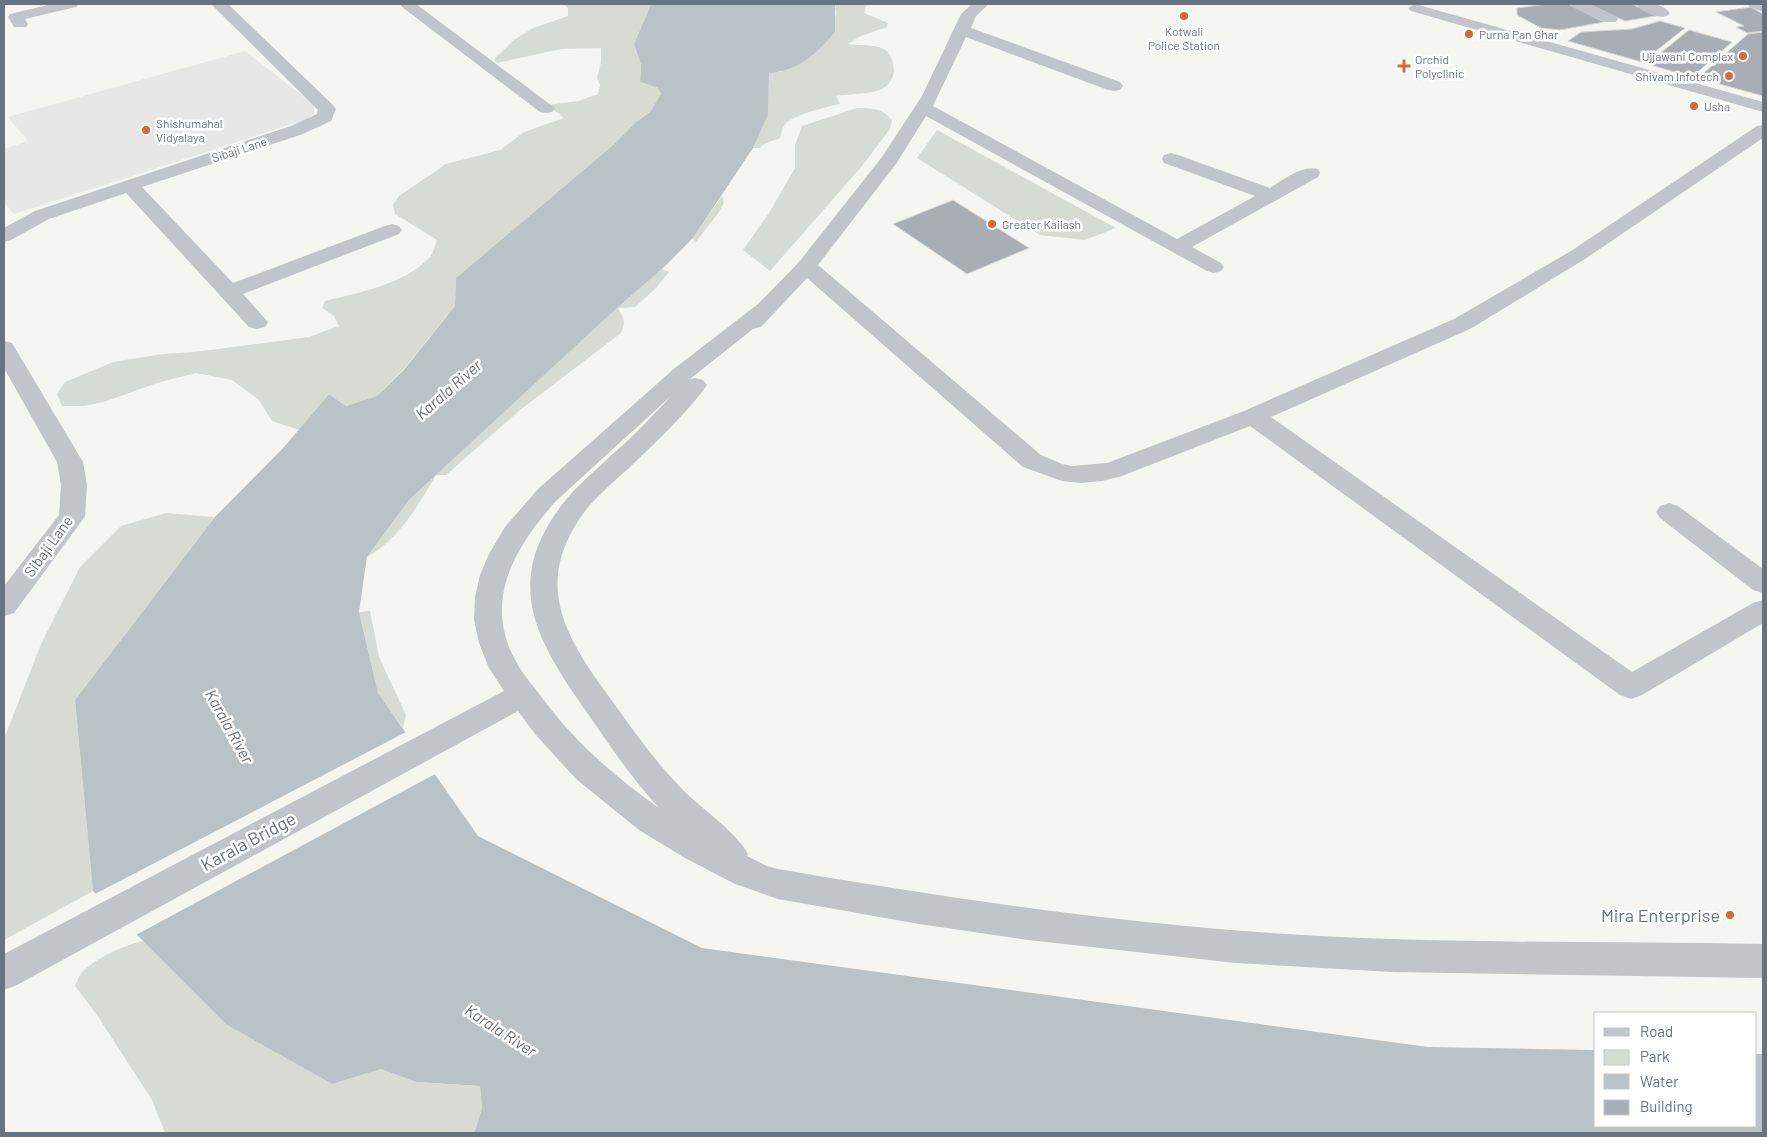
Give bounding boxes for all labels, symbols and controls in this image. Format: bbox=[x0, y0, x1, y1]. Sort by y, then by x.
marker: Kotwali Police Station bbox=[1178, 10, 1190, 22]
place label: Kotwali Police Station bbox=[1148, 24, 1220, 52]
place label: Purna Pan Ghar bbox=[1479, 27, 1559, 41]
marker: Purna Pan Ghar bbox=[1463, 28, 1475, 40]
place label: Ujjawani Complex bbox=[1642, 49, 1733, 63]
marker: Ujjawani Complex bbox=[1737, 50, 1749, 62]
place label: Orchid Polyclinic bbox=[1415, 52, 1464, 80]
marker: Orchid Polyclinic bbox=[1397, 59, 1411, 73]
place label: Shivam Infotech bbox=[1635, 69, 1719, 83]
marker: Shivam Infotech bbox=[1723, 70, 1735, 82]
place label: Usha bbox=[1704, 99, 1730, 113]
marker: Usha bbox=[1688, 100, 1700, 112]
place label: Shishumahal Vidyalaya bbox=[156, 116, 223, 144]
marker: Shishumahal Vidyalaya bbox=[140, 124, 152, 136]
street label: Sibaji Lane bbox=[210, 134, 268, 164]
place label: Greater Kailash bbox=[1002, 217, 1081, 231]
marker: Greater Kailash bbox=[986, 218, 998, 230]
water label: Karala River bbox=[411, 354, 486, 423]
street label: Sibaji Lane bbox=[20, 512, 76, 580]
water label: Karala River bbox=[202, 686, 259, 767]
street label: Karala Bridge bbox=[197, 807, 299, 875]
place label: Mira Enterprise bbox=[1601, 904, 1720, 926]
marker: Mira Enterprise bbox=[1724, 909, 1736, 921]
water label: Karala River bbox=[462, 1000, 541, 1061]
legend bbox=[1594, 1012, 1757, 1127]
text: Road bbox=[1640, 1022, 1673, 1040]
text: Park bbox=[1640, 1047, 1670, 1065]
text: Water bbox=[1640, 1072, 1679, 1090]
text: Building bbox=[1640, 1097, 1693, 1115]

